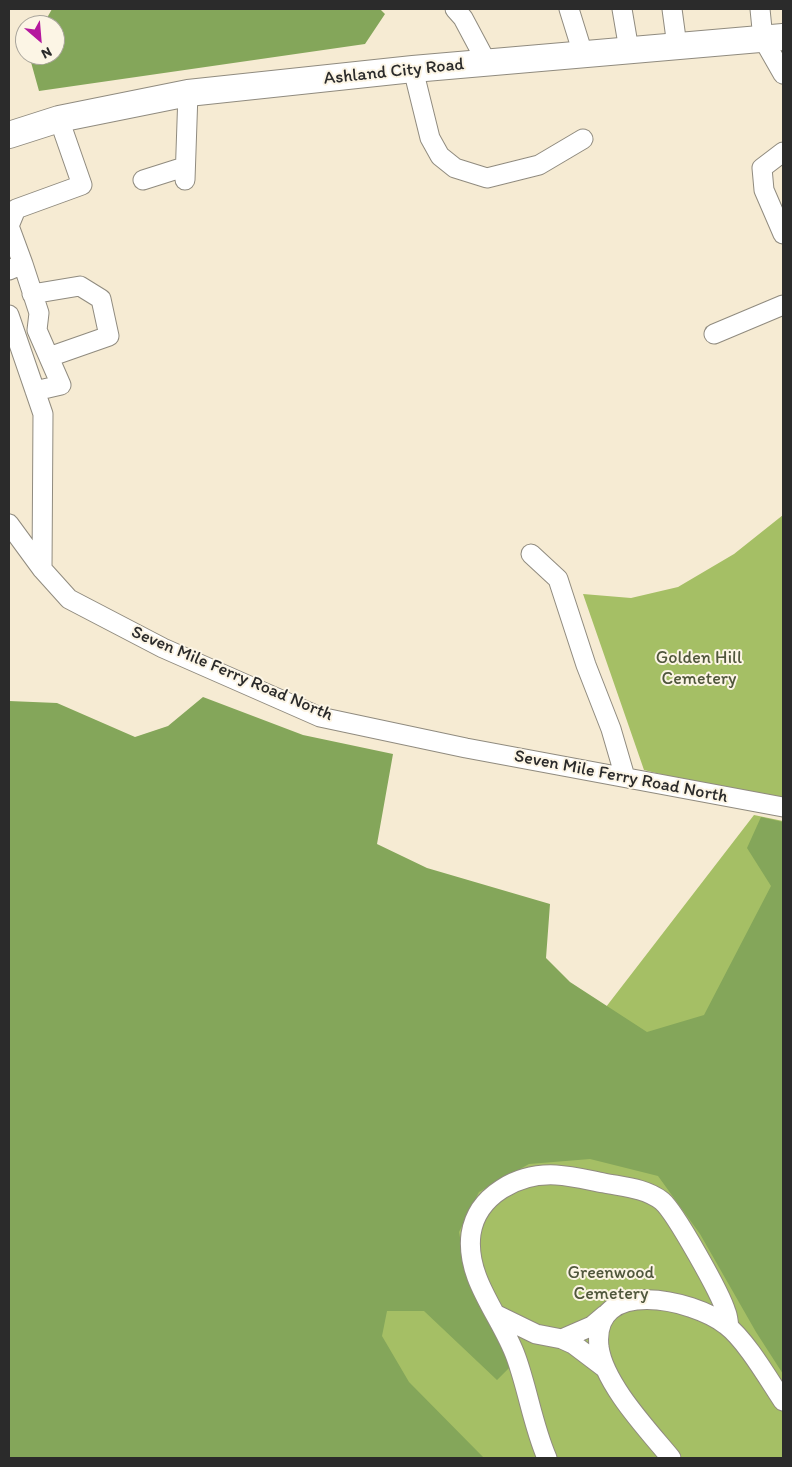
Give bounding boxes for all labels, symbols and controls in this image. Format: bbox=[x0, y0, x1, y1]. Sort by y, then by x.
north arrow bbox=[15, 15, 65, 65]
text: N bbox=[39, 43, 55, 63]
street label: Ashland City Road bbox=[323, 54, 465, 90]
street label: Seven Mile Ferry Road North bbox=[128, 622, 336, 726]
park label: Golden Hill Cemetery bbox=[656, 647, 742, 690]
street label: Seven Mile Ferry Road North bbox=[512, 746, 730, 808]
park label: Greenwood Cemetery bbox=[568, 1262, 654, 1304]

